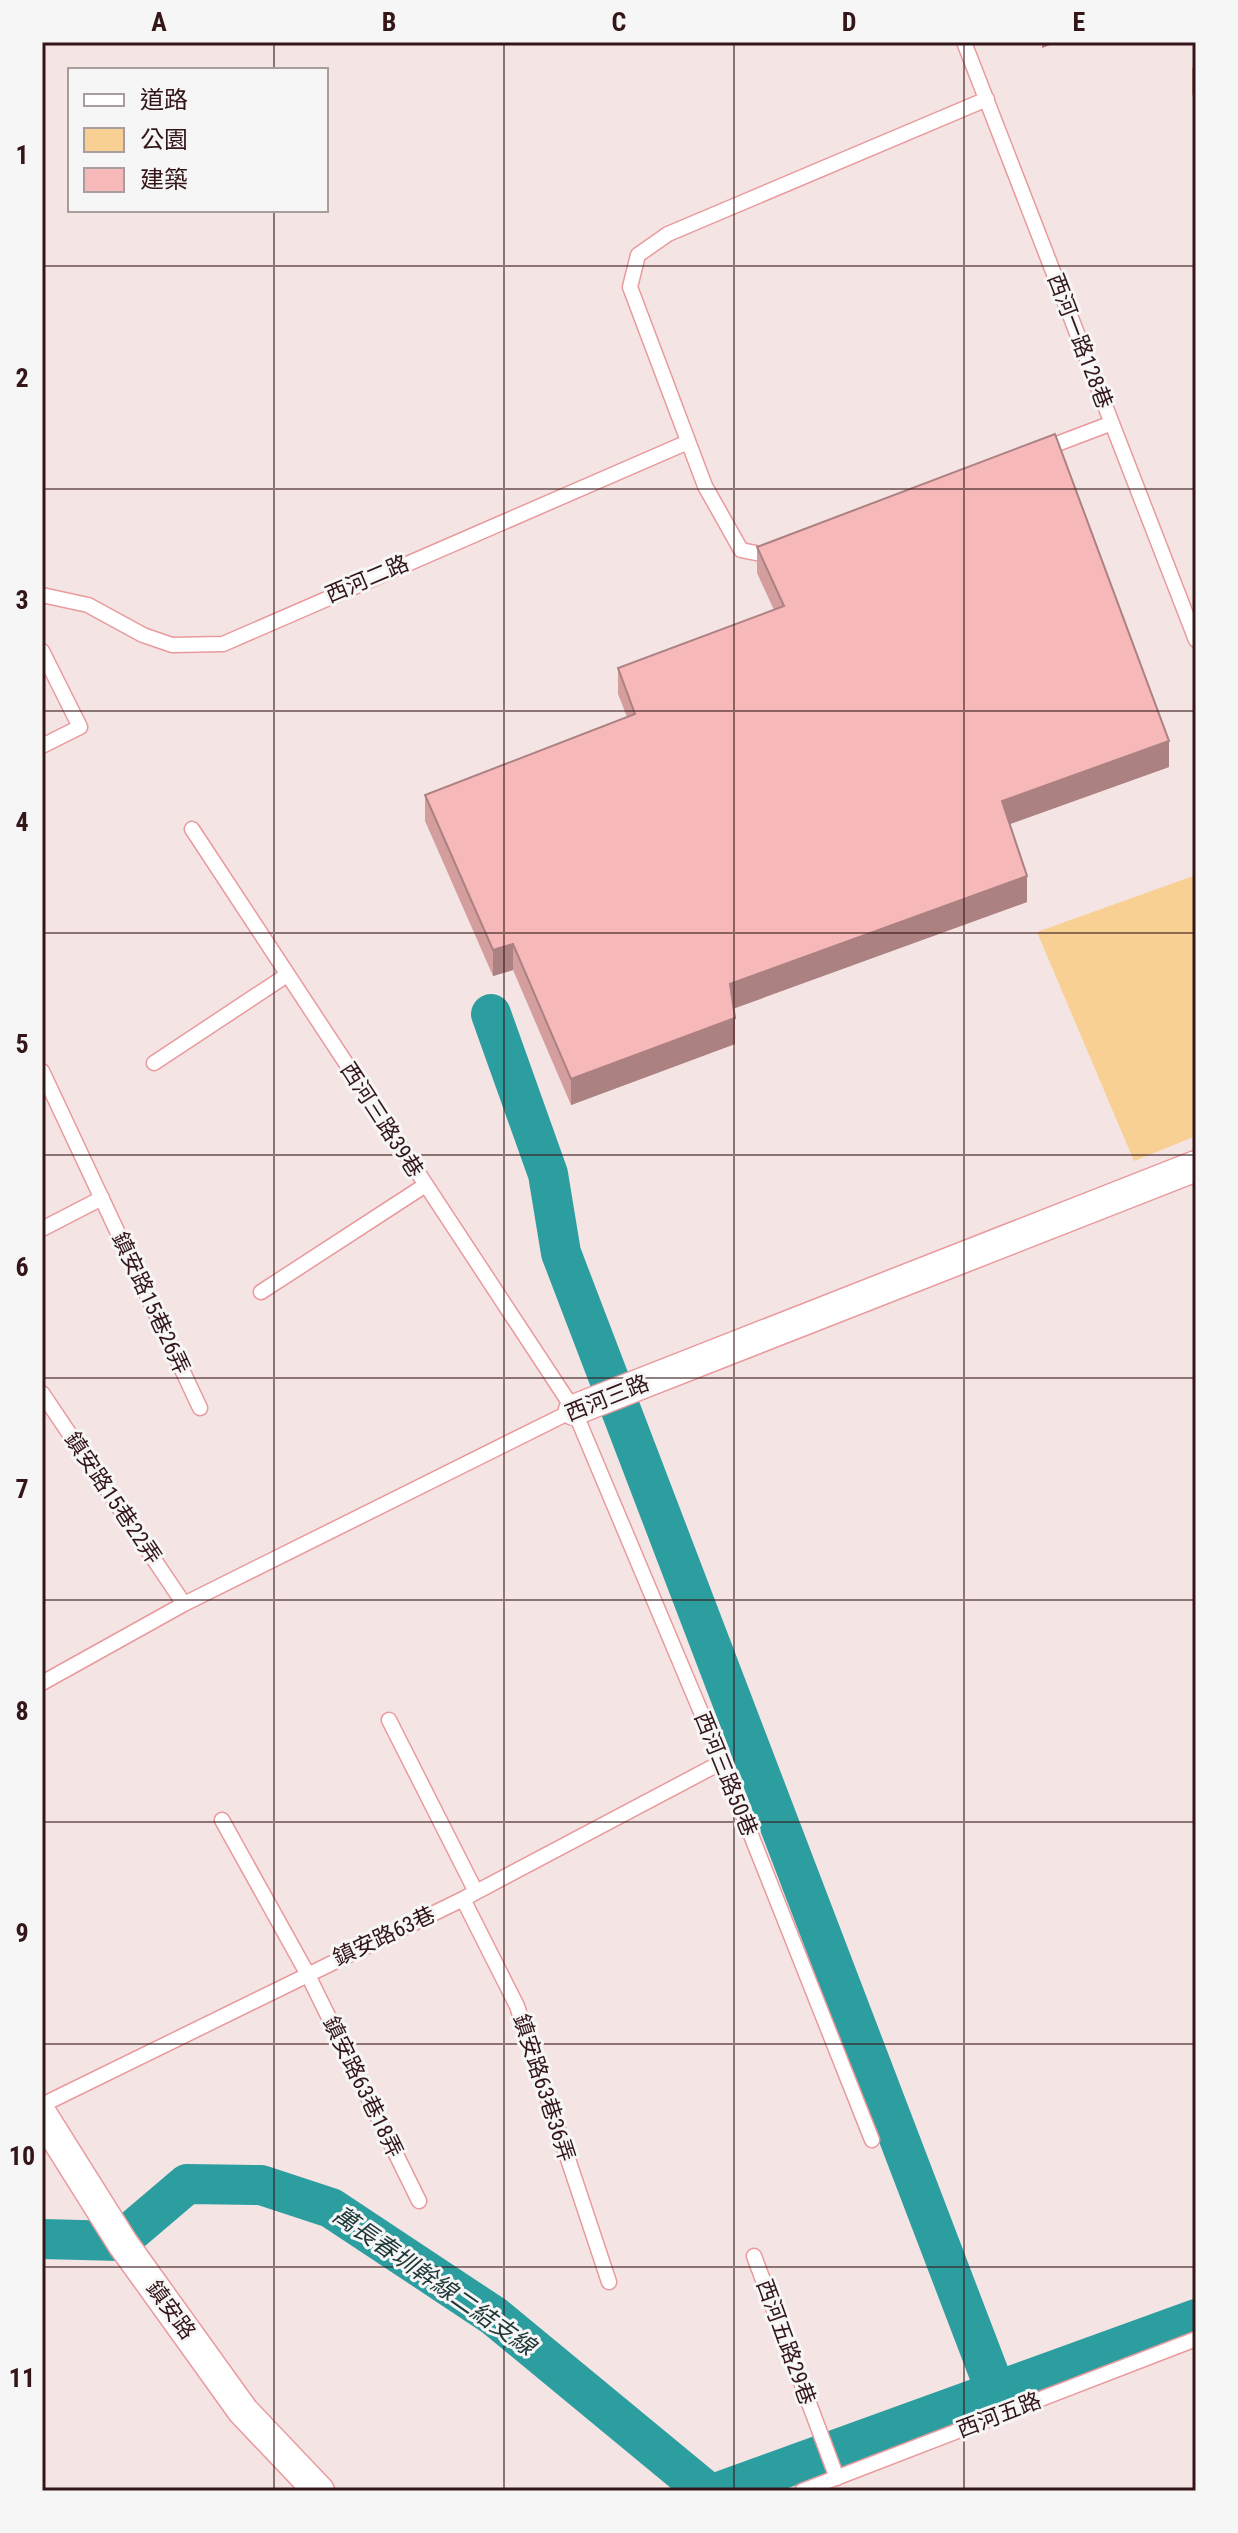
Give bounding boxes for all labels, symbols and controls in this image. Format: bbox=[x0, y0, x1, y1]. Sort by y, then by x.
text: A bbox=[151, 7, 167, 37]
text: B bbox=[382, 7, 396, 37]
text: C bbox=[612, 7, 627, 37]
text: D bbox=[842, 7, 856, 37]
text: E bbox=[1073, 7, 1086, 37]
legend bbox=[68, 68, 328, 212]
text: 道路 bbox=[140, 86, 188, 114]
text: 公園 bbox=[140, 126, 188, 154]
text: 1 bbox=[15, 140, 29, 170]
text: 建築 bbox=[140, 166, 188, 194]
street label: 西河一路128巷 bbox=[1043, 270, 1117, 412]
text: 2 bbox=[15, 363, 29, 393]
street label: 西河二路 bbox=[322, 550, 412, 608]
text: 3 bbox=[15, 585, 29, 615]
text: 4 bbox=[15, 807, 29, 837]
text: 5 bbox=[15, 1029, 29, 1059]
street label: 西河三路39巷 bbox=[336, 1058, 428, 1182]
street label: 鎮安路15巷26弄 bbox=[107, 1228, 195, 1378]
text: 6 bbox=[15, 1252, 29, 1282]
street label: 西河三路 bbox=[562, 1370, 652, 1426]
street label: 鎮安路15巷22弄 bbox=[60, 1427, 166, 1569]
text: 7 bbox=[15, 1474, 29, 1504]
text: 8 bbox=[15, 1696, 29, 1726]
street label: 西河三路50巷 bbox=[690, 1708, 762, 1840]
street label: 鎮安路63巷 bbox=[329, 1901, 439, 1971]
text: 9 bbox=[15, 1918, 29, 1948]
street label: 鎮安路63巷36弄 bbox=[508, 2011, 580, 2165]
street label: 鎮安路63巷18弄 bbox=[318, 2013, 408, 2161]
text: 10 bbox=[9, 2141, 35, 2171]
water label: 萬長春圳幹線二結支線 bbox=[328, 2201, 543, 2363]
street label: 鎮安路 bbox=[141, 2276, 201, 2344]
street label: 西河五路29巷 bbox=[752, 2276, 820, 2408]
text: 11 bbox=[9, 2363, 35, 2393]
street label: 西河五路 bbox=[953, 2388, 1045, 2442]

